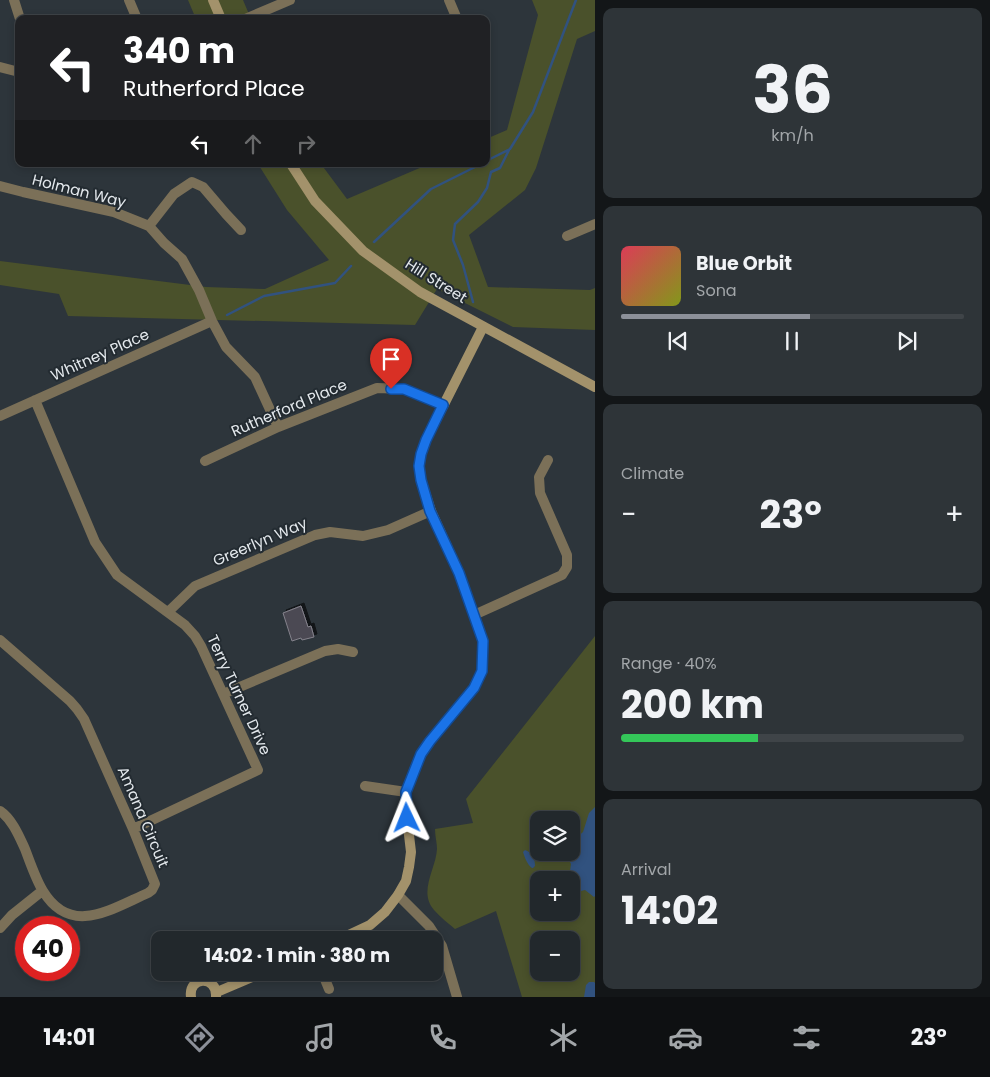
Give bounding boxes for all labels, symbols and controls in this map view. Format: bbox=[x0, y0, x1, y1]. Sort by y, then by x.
text: 340 m bbox=[123, 26, 235, 75]
icon: left bbox=[40, 35, 105, 100]
text: 36 bbox=[752, 45, 833, 136]
text: Rutherford Place bbox=[123, 73, 305, 104]
text: km/h bbox=[771, 124, 814, 147]
icon: left bbox=[186, 130, 214, 158]
icon: ahead bbox=[239, 130, 267, 158]
icon: right bbox=[292, 130, 320, 158]
street label: Holman Way bbox=[30, 169, 129, 212]
text: Blue Orbit bbox=[696, 250, 792, 277]
street label: Hill Street bbox=[401, 253, 471, 308]
text: Sona bbox=[696, 279, 737, 302]
street label: Whitney Place bbox=[47, 323, 152, 386]
icon: previous bbox=[664, 327, 692, 355]
icon: pause bbox=[778, 327, 806, 355]
icon: next bbox=[893, 327, 921, 355]
pin bbox=[370, 338, 412, 389]
icon: arrive bbox=[377, 345, 405, 373]
street label: Rutherford Place bbox=[228, 374, 350, 441]
text: Climate bbox=[621, 462, 684, 485]
text: 23° bbox=[760, 488, 822, 541]
text: − bbox=[621, 495, 636, 534]
text: + bbox=[945, 495, 964, 534]
street label: Greerlyn Way bbox=[209, 512, 311, 571]
street label: Terry Turner Drive bbox=[202, 631, 277, 758]
text: Range · 40% bbox=[621, 652, 717, 675]
text: 200 km bbox=[621, 678, 764, 731]
street label: Amana Circuit bbox=[113, 763, 174, 871]
position arrow bbox=[380, 791, 432, 843]
map controls bbox=[530, 811, 580, 981]
button: layers bbox=[530, 811, 580, 861]
text: Arrival bbox=[621, 858, 671, 881]
button: + bbox=[530, 871, 580, 921]
text: 14:02 bbox=[621, 884, 718, 937]
speed limit sign: 40 bbox=[15, 916, 80, 981]
button: − bbox=[530, 931, 580, 981]
text: 14:02 · 1 min · 380 m bbox=[204, 942, 390, 969]
icon: directions bbox=[182, 1020, 217, 1055]
icon: music bbox=[303, 1020, 338, 1055]
icon: phone bbox=[425, 1020, 460, 1055]
icon: climate bbox=[546, 1020, 581, 1055]
icon: car bbox=[668, 1020, 703, 1055]
icon: filters bbox=[789, 1020, 824, 1055]
text: 14:01 bbox=[43, 1022, 95, 1053]
text: 23° bbox=[911, 1022, 947, 1053]

